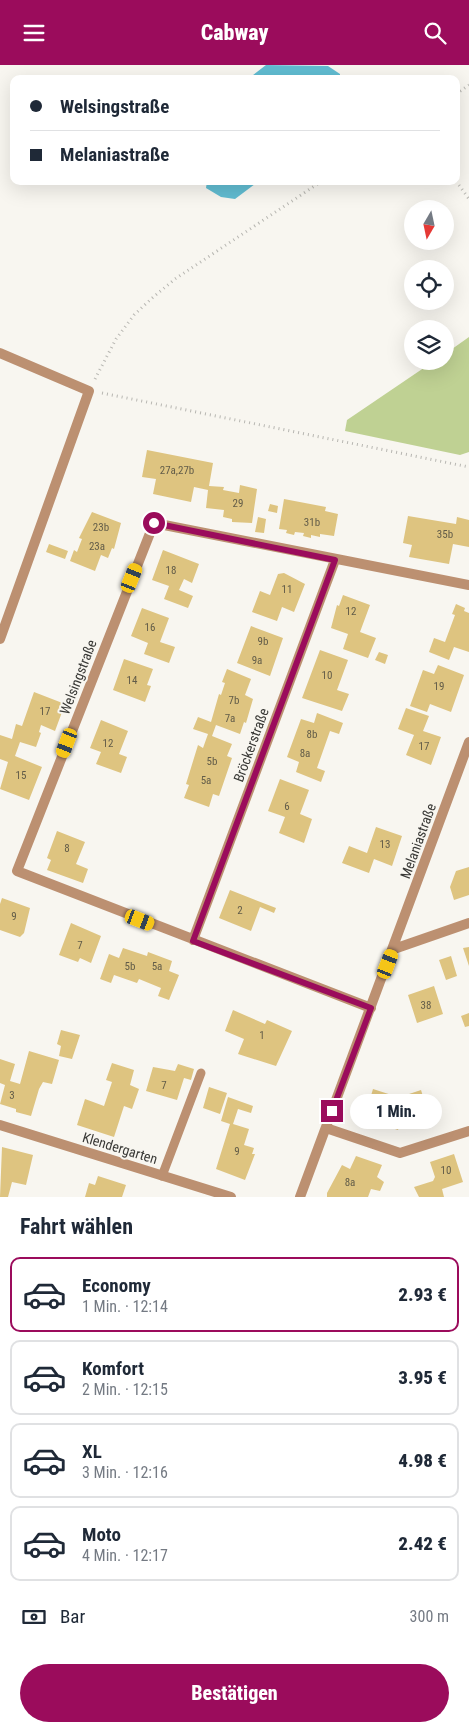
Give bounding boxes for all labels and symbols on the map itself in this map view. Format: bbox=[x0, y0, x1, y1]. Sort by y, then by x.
north arrow bbox=[404, 200, 454, 250]
house number: 27a,27b bbox=[160, 464, 194, 477]
house number: 29 bbox=[233, 497, 243, 510]
route start bbox=[143, 512, 165, 534]
house number: 31b bbox=[304, 516, 320, 529]
house number: 23b bbox=[93, 521, 109, 534]
house number: 35b bbox=[437, 528, 453, 541]
house number: 23a bbox=[89, 540, 105, 553]
car bbox=[119, 561, 144, 595]
house number: 18 bbox=[166, 564, 176, 577]
house number: 11 bbox=[282, 583, 292, 596]
house number: 12 bbox=[346, 605, 356, 618]
house number: 16 bbox=[145, 621, 155, 634]
house number: 9b bbox=[258, 635, 268, 648]
street label: Welsingstraße bbox=[56, 637, 100, 717]
house number: 9a bbox=[252, 654, 262, 667]
house number: 10 bbox=[322, 669, 332, 682]
house number: 14 bbox=[127, 674, 138, 687]
house number: 19 bbox=[434, 680, 444, 693]
house number: 7b bbox=[229, 694, 239, 707]
house number: 17 bbox=[40, 705, 50, 718]
street label: Bröckerstraße bbox=[230, 706, 272, 784]
house number: 7a bbox=[225, 712, 235, 725]
car bbox=[54, 726, 79, 760]
house number: 8b bbox=[307, 728, 317, 741]
house number: 12 bbox=[103, 737, 113, 750]
house number: 17 bbox=[419, 740, 429, 753]
house number: 8a bbox=[300, 747, 310, 760]
house number: 5b bbox=[207, 755, 217, 768]
house number: 15 bbox=[16, 769, 26, 782]
house number: 5a bbox=[201, 774, 211, 787]
house number: 6 bbox=[284, 800, 290, 813]
street label: Melaniastraße bbox=[397, 801, 439, 881]
house number: 13 bbox=[380, 838, 390, 851]
house number: 8 bbox=[64, 842, 70, 855]
house number: 2 bbox=[237, 904, 243, 917]
car bbox=[123, 908, 156, 932]
house number: 9 bbox=[11, 910, 17, 923]
house number: 7 bbox=[77, 939, 83, 952]
car bbox=[375, 947, 400, 981]
house number: 5b bbox=[125, 960, 135, 973]
house number: 5a bbox=[152, 960, 162, 973]
house number: 38 bbox=[421, 999, 431, 1012]
house number: 1 bbox=[259, 1029, 265, 1042]
house number: 7 bbox=[161, 1079, 167, 1092]
house number: 3 bbox=[9, 1089, 15, 1102]
callout: 1 Min. bbox=[350, 1093, 442, 1129]
route end bbox=[321, 1100, 343, 1122]
street label: Klendergarten bbox=[81, 1129, 159, 1167]
house number: 9 bbox=[234, 1145, 240, 1158]
house number: 10 bbox=[441, 1164, 451, 1177]
house number: 8a bbox=[345, 1176, 355, 1189]

